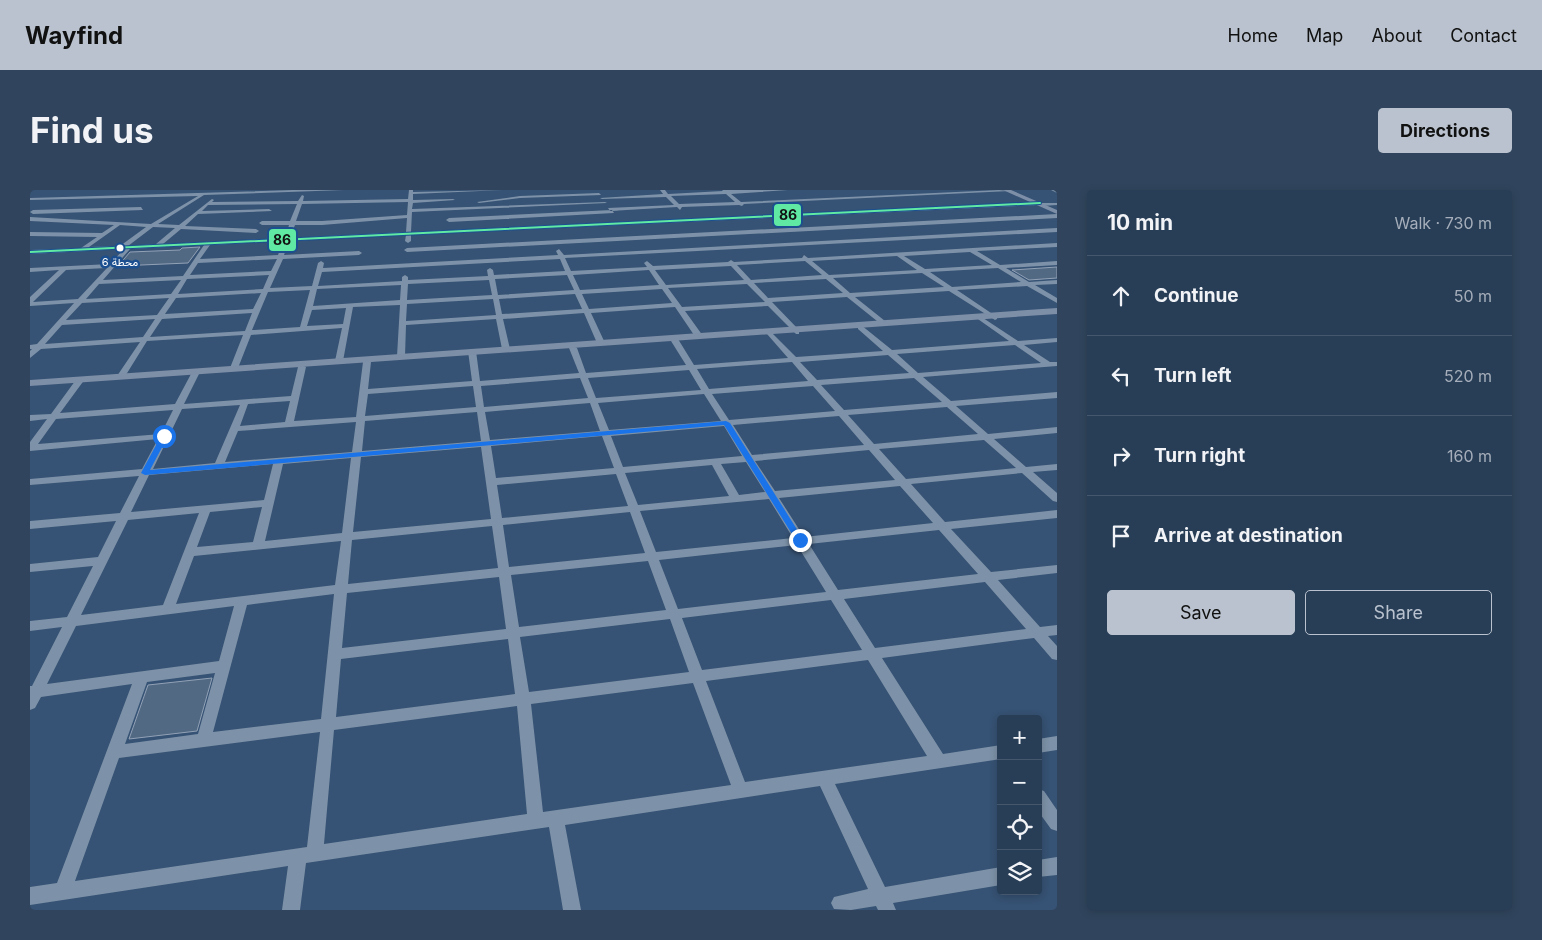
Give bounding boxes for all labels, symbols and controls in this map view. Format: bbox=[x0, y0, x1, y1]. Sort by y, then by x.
text: Wayfind bbox=[25, 21, 123, 50]
text: Home bbox=[1228, 25, 1278, 46]
text: Map bbox=[1306, 25, 1343, 46]
text: About bbox=[1371, 25, 1422, 46]
text: Contact bbox=[1450, 25, 1517, 46]
button: Directions bbox=[1378, 108, 1512, 153]
text: Find us bbox=[30, 109, 154, 151]
line badge: 86 bbox=[773, 203, 802, 227]
text: 86 bbox=[779, 206, 797, 223]
text: 10 min bbox=[1107, 210, 1173, 235]
text: Walk · 730 m bbox=[1395, 213, 1492, 233]
line badge: 86 bbox=[268, 228, 297, 252]
text: 86 bbox=[273, 231, 291, 248]
marker: محطة 6 bbox=[115, 243, 125, 253]
place label: محطة 6 bbox=[102, 255, 138, 269]
icon: ahead bbox=[1107, 282, 1135, 310]
text: Continue bbox=[1154, 284, 1239, 307]
text: 50 m bbox=[1454, 286, 1492, 306]
icon: left bbox=[1107, 362, 1135, 390]
text: Turn left bbox=[1154, 364, 1232, 387]
text: 520 m bbox=[1444, 366, 1492, 386]
route start bbox=[153, 425, 176, 448]
icon: right bbox=[1107, 442, 1135, 470]
text: Turn right bbox=[1154, 444, 1245, 467]
text: 160 m bbox=[1447, 446, 1492, 466]
icon: arrive bbox=[1107, 522, 1135, 550]
text: Arrive at destination bbox=[1154, 524, 1343, 547]
route end bbox=[789, 529, 812, 552]
button: Save bbox=[1107, 590, 1295, 635]
button: Share bbox=[1305, 590, 1492, 635]
map controls bbox=[997, 715, 1042, 895]
button: + bbox=[997, 715, 1042, 760]
button: − bbox=[997, 760, 1042, 805]
button: locate bbox=[997, 805, 1042, 850]
button: layers bbox=[997, 850, 1042, 895]

